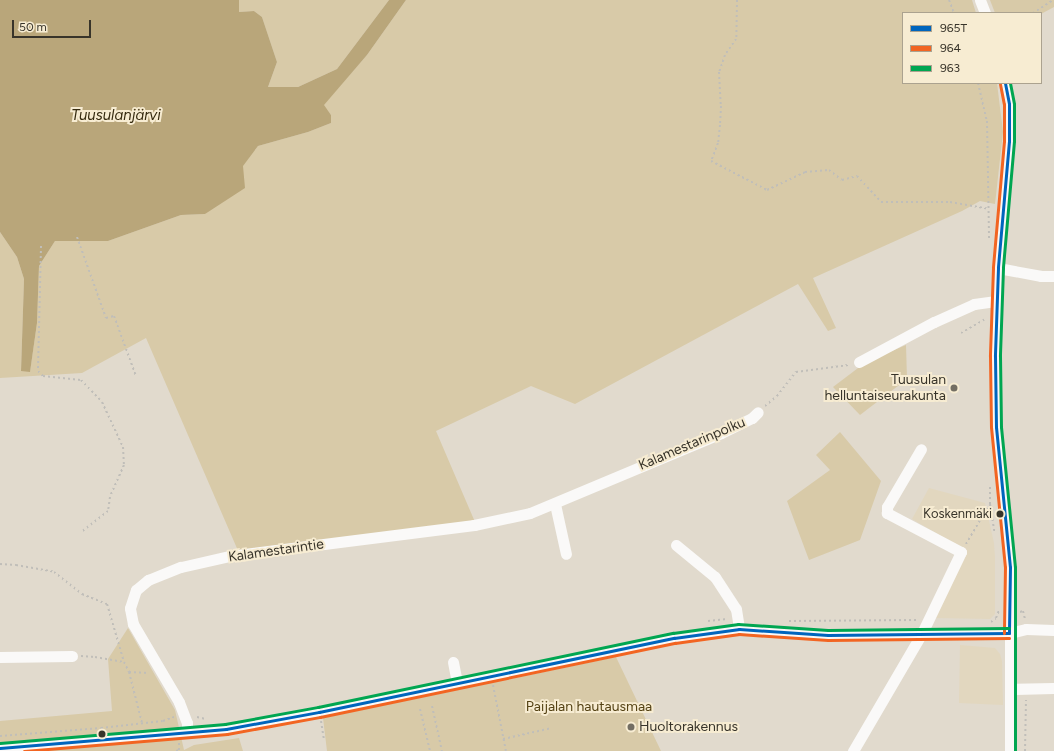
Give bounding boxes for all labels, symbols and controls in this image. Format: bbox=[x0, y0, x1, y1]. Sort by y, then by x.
scale bar bbox=[14, 12, 93, 38]
legend bbox=[902, 12, 1042, 84]
text: 50 m bbox=[19, 20, 47, 34]
text: 965T bbox=[940, 21, 967, 35]
text: 964 bbox=[940, 41, 961, 55]
text: 963 bbox=[940, 61, 960, 75]
water label: Tuusulanjärvi bbox=[71, 107, 161, 125]
place label: Tuusulan helluntaiseurakunta bbox=[824, 372, 946, 404]
marker: Tuusulan helluntaiseurakunta bbox=[949, 383, 959, 393]
street label: Kalamestarinpolku bbox=[636, 414, 748, 474]
place label: Koskenmäki bbox=[923, 506, 992, 522]
marker: Koskenmäki bbox=[995, 509, 1005, 519]
street label: Kalamestarintie bbox=[227, 536, 325, 566]
park label: Paijalan hautausmaa bbox=[526, 699, 652, 715]
place label: Huoltorakennus bbox=[639, 719, 738, 735]
marker: Huoltorakennus bbox=[626, 722, 636, 732]
unlabelled marker bbox=[97, 729, 107, 739]

